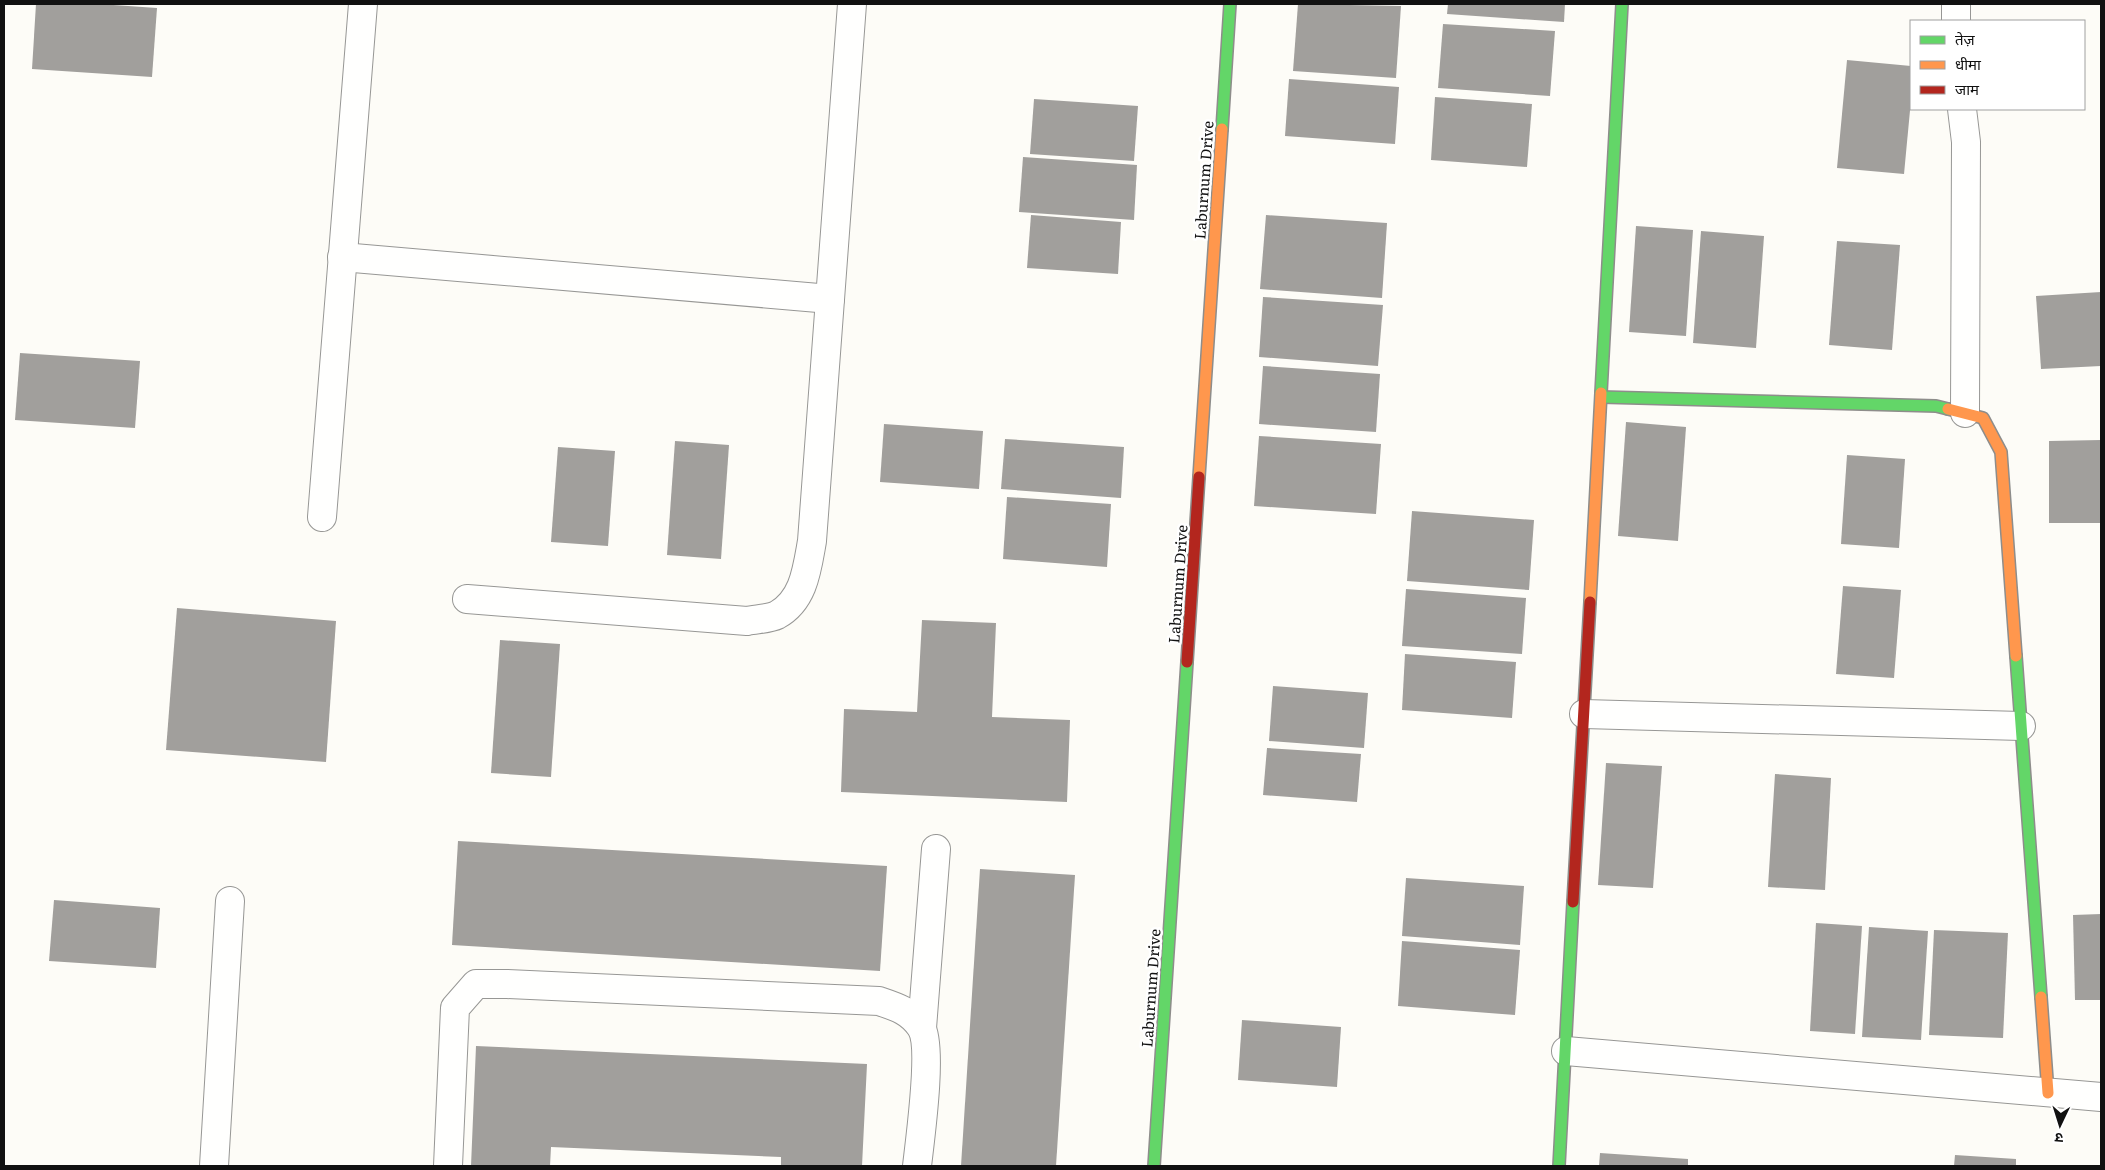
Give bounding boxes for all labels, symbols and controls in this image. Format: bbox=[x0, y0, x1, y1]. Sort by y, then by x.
legend bbox=[1910, 20, 2085, 110]
text: तेज़ bbox=[1955, 27, 1976, 50]
text: धीमा bbox=[1955, 52, 1982, 75]
text: जाम bbox=[1955, 77, 1980, 100]
street label: Laburnum Drive bbox=[1187, 120, 1219, 240]
street label: Laburnum Drive bbox=[1161, 524, 1193, 644]
street label: Laburnum Drive bbox=[1134, 928, 1166, 1048]
north arrow bbox=[2035, 1100, 2085, 1150]
text: उ bbox=[2053, 1129, 2064, 1149]

